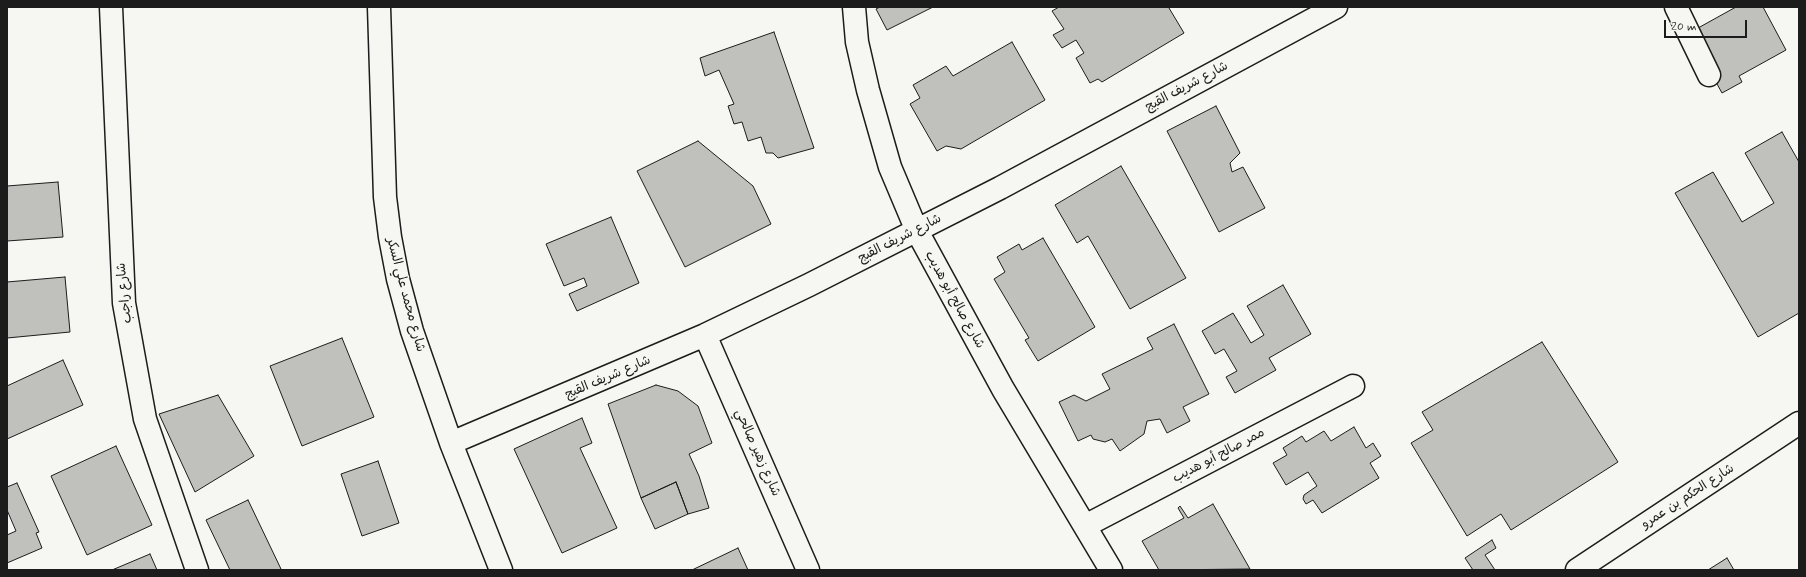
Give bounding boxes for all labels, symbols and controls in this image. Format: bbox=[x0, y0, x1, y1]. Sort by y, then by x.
scale bar bbox=[1666, 12, 1749, 38]
text: 20 m bbox=[1671, 19, 1697, 35]
street label: شارع شريف القبج bbox=[1143, 59, 1231, 115]
street label: شارع شريف القبج bbox=[856, 211, 944, 267]
street label: شارع محمد علي السكر bbox=[382, 236, 428, 354]
street label: شارع صالح أبو هديب bbox=[921, 249, 987, 351]
street label: شارع راجب bbox=[114, 262, 136, 324]
street label: شارع شريف القبج bbox=[563, 353, 653, 403]
street label: شارع زهير صالحي bbox=[731, 407, 783, 499]
street label: ممر صالح أبو هديب bbox=[1170, 425, 1268, 487]
street label: شارع الحكم بن عمرو bbox=[1639, 461, 1737, 533]

